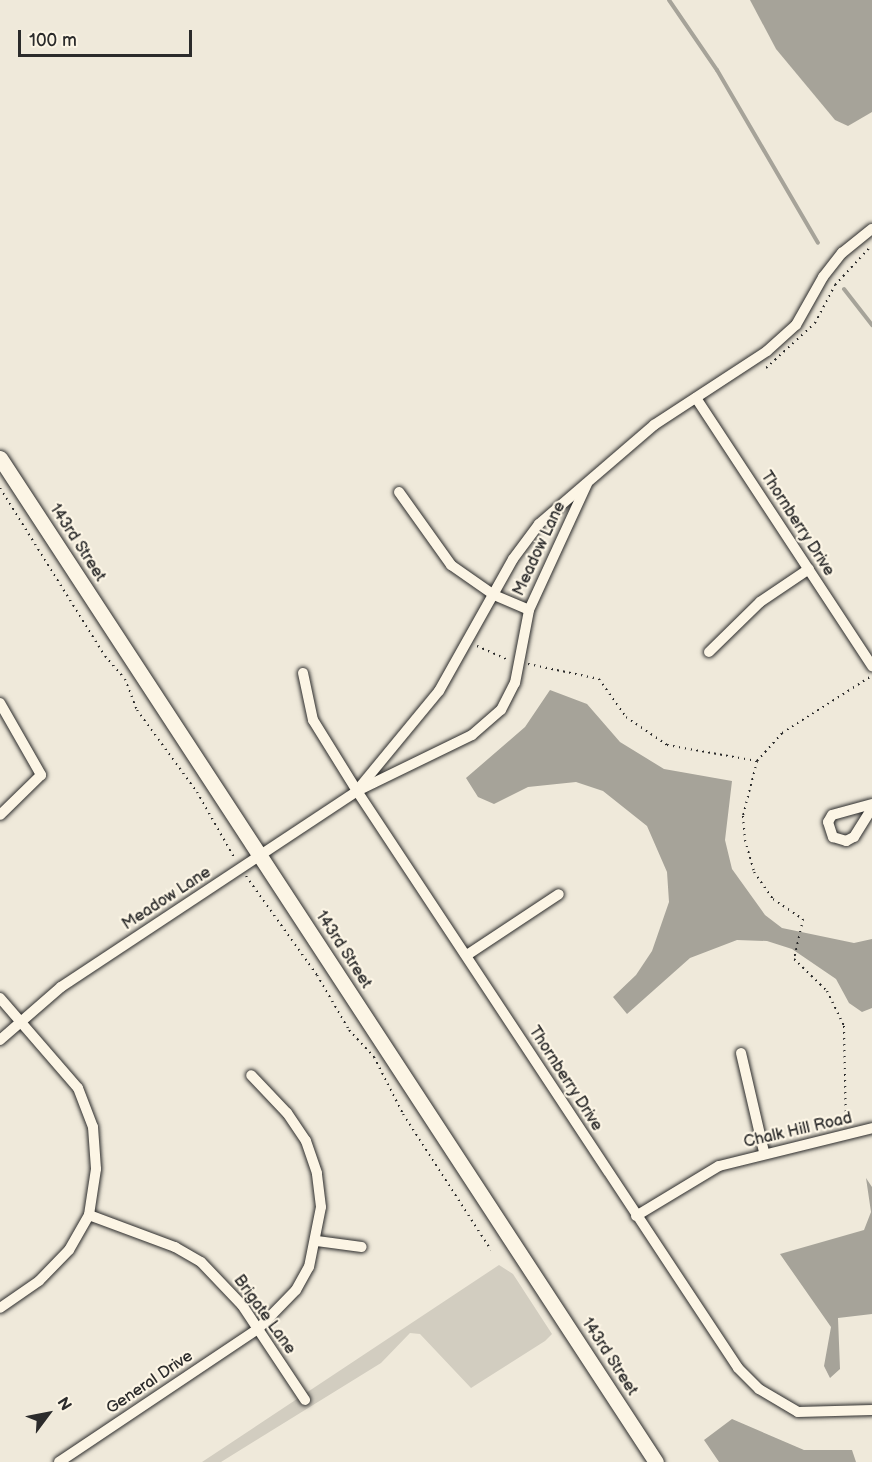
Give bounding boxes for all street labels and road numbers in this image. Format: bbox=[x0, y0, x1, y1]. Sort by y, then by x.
street label: Thornberry Drive bbox=[756, 468, 838, 580]
street label: Meadow Lane bbox=[510, 499, 570, 599]
street label: 143rd Street bbox=[45, 501, 109, 585]
street label: Meadow Lane bbox=[119, 863, 215, 935]
street label: 143rd Street bbox=[311, 908, 375, 992]
street label: Thornberry Drive bbox=[524, 1023, 606, 1135]
street label: Chalk Hill Road bbox=[742, 1109, 854, 1153]
street label: Brigate Lane bbox=[229, 1272, 299, 1358]
street label: 143rd Street bbox=[577, 1315, 641, 1399]
street label: General Drive bbox=[103, 1347, 197, 1419]

